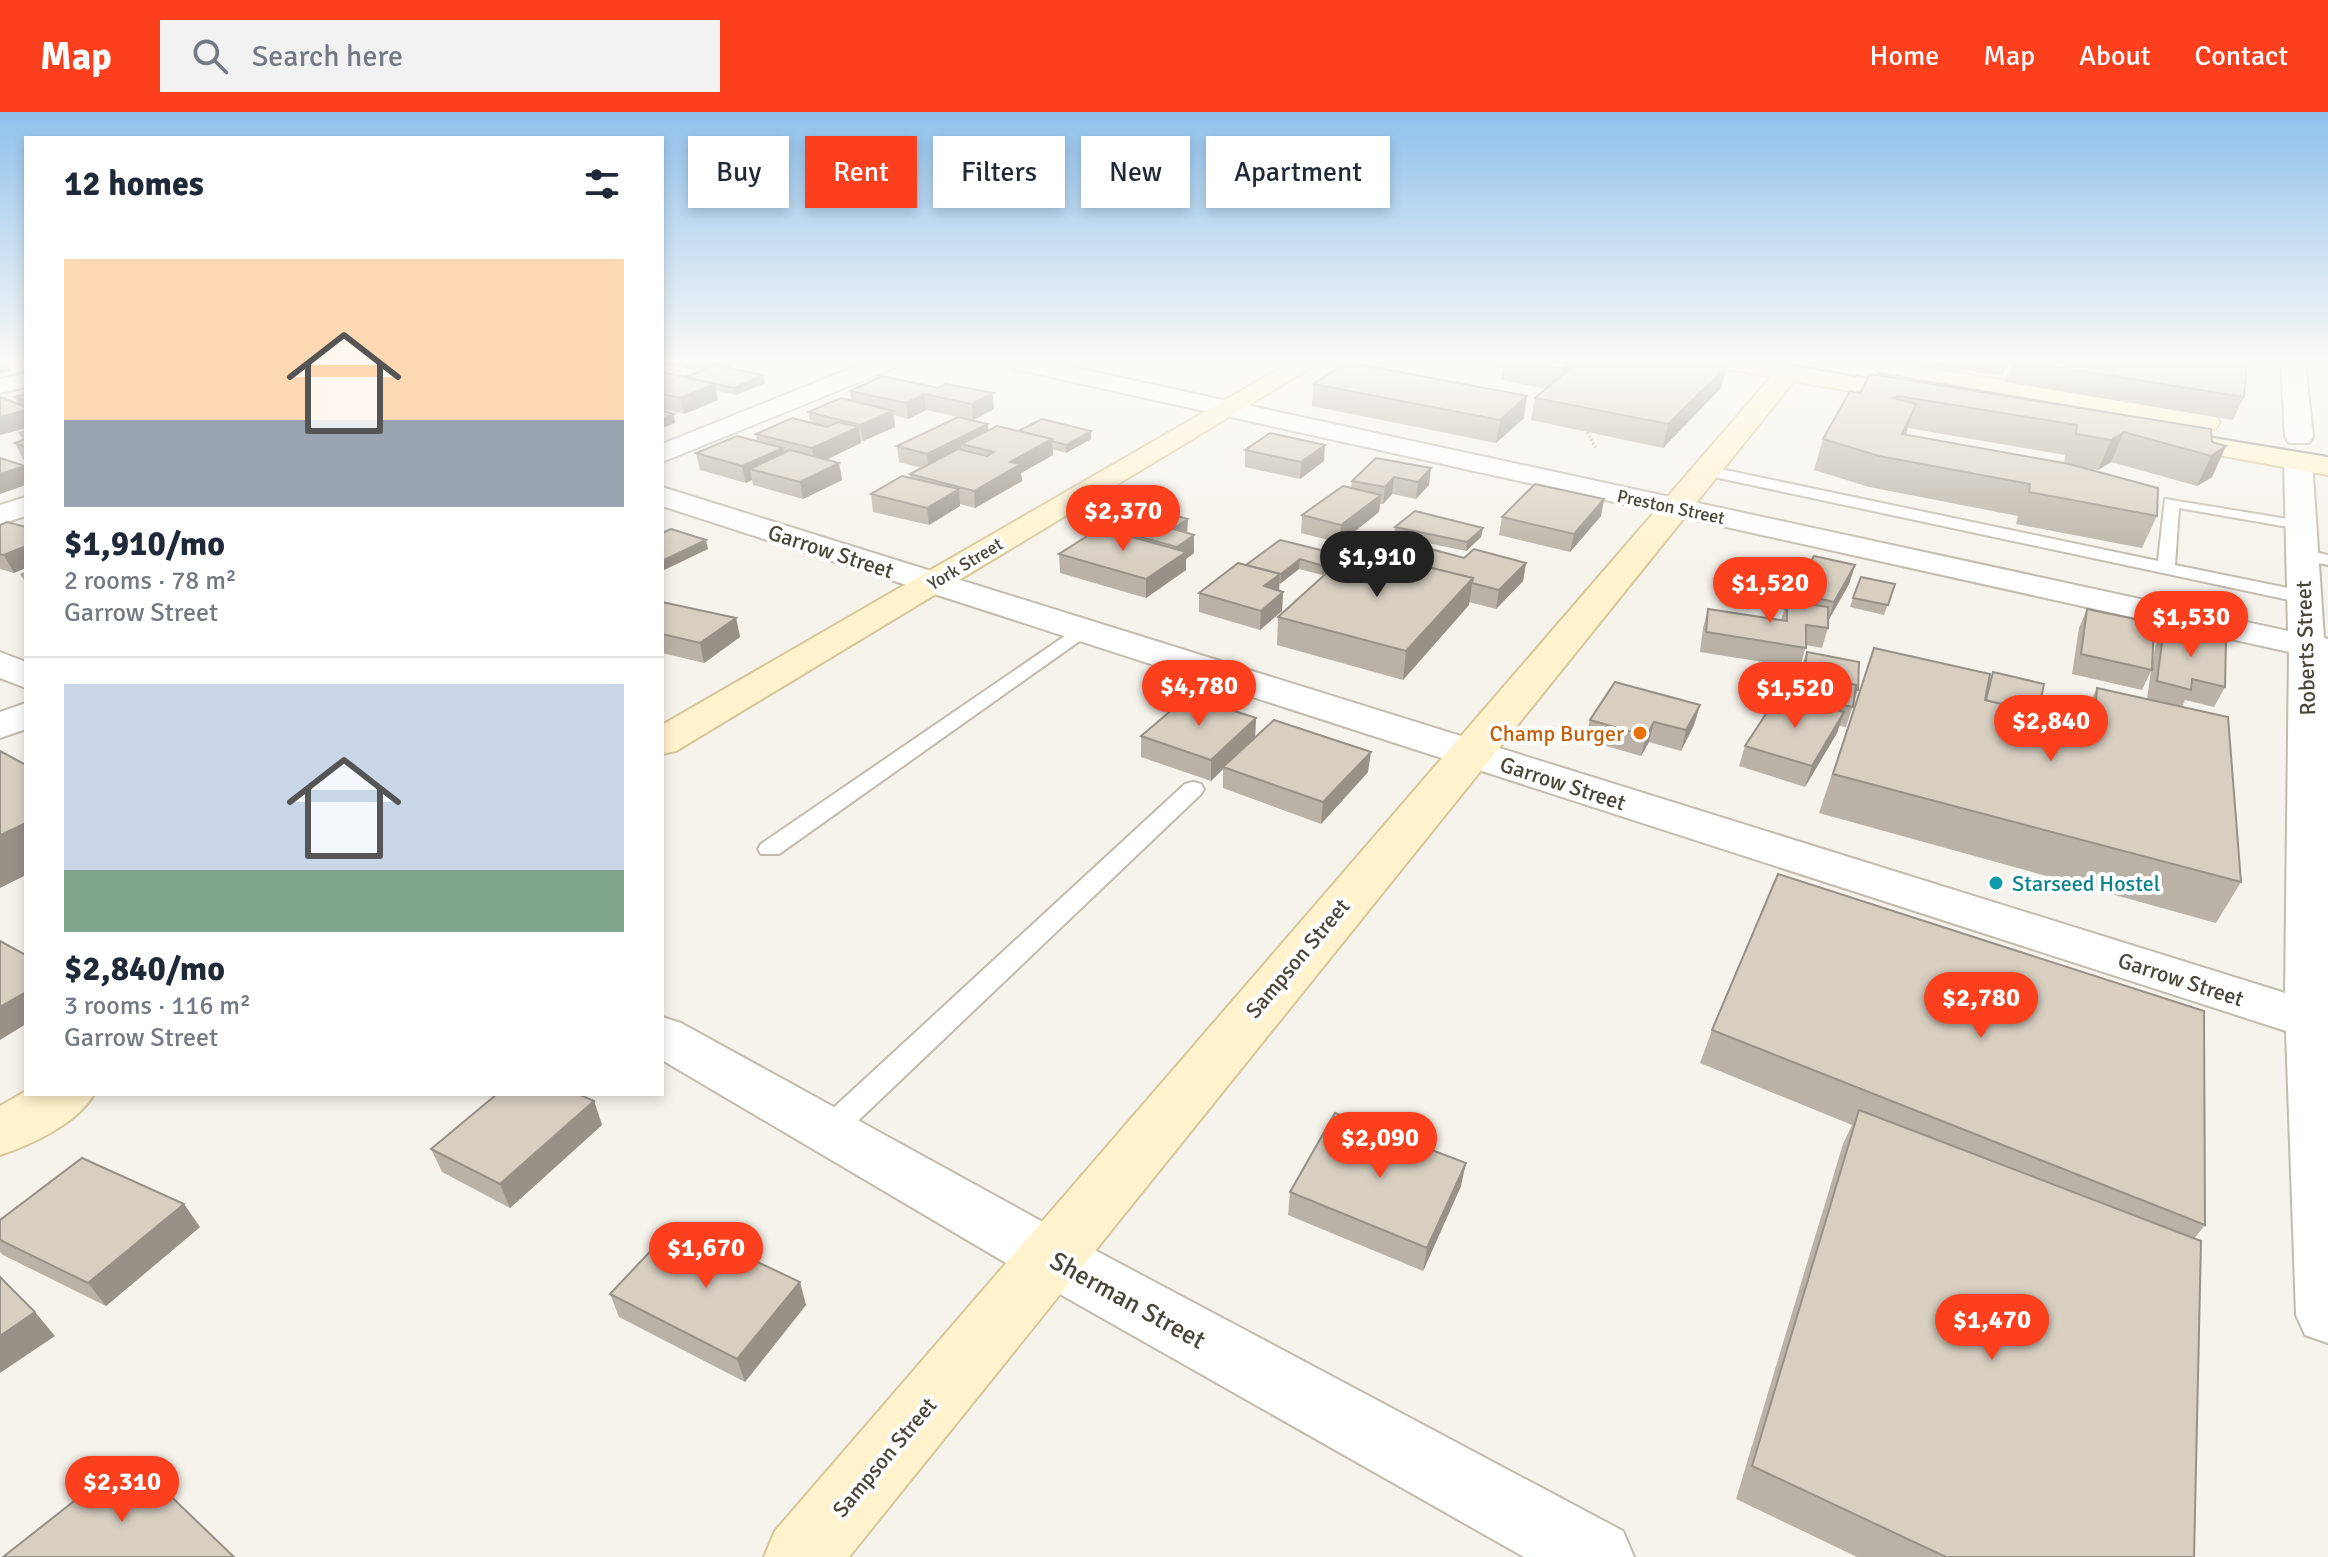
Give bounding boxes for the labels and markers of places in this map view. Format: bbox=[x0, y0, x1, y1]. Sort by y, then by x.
pin: $2,370 bbox=[1058, 485, 1188, 553]
pin: $1,910 bbox=[1312, 531, 1442, 599]
pin: $1,520 bbox=[1705, 557, 1835, 625]
pin: $1,530 bbox=[2126, 591, 2256, 659]
pin: $4,780 bbox=[1134, 660, 1264, 728]
pin: $1,520 bbox=[1730, 662, 1860, 730]
pin: $2,840 bbox=[1986, 695, 2116, 763]
place label: Champ Burger bbox=[1490, 720, 1624, 747]
marker: Champ Burger bbox=[1631, 724, 1649, 742]
place label: Starseed Hostel bbox=[2012, 870, 2160, 897]
marker: Starseed Hostel bbox=[1987, 874, 2005, 892]
pin: $2,780 bbox=[1916, 972, 2046, 1040]
pin: $2,090 bbox=[1315, 1112, 1445, 1180]
pin: $1,670 bbox=[641, 1222, 771, 1290]
pin: $1,470 bbox=[1927, 1294, 2057, 1362]
pin: $2,310 bbox=[57, 1456, 187, 1524]

